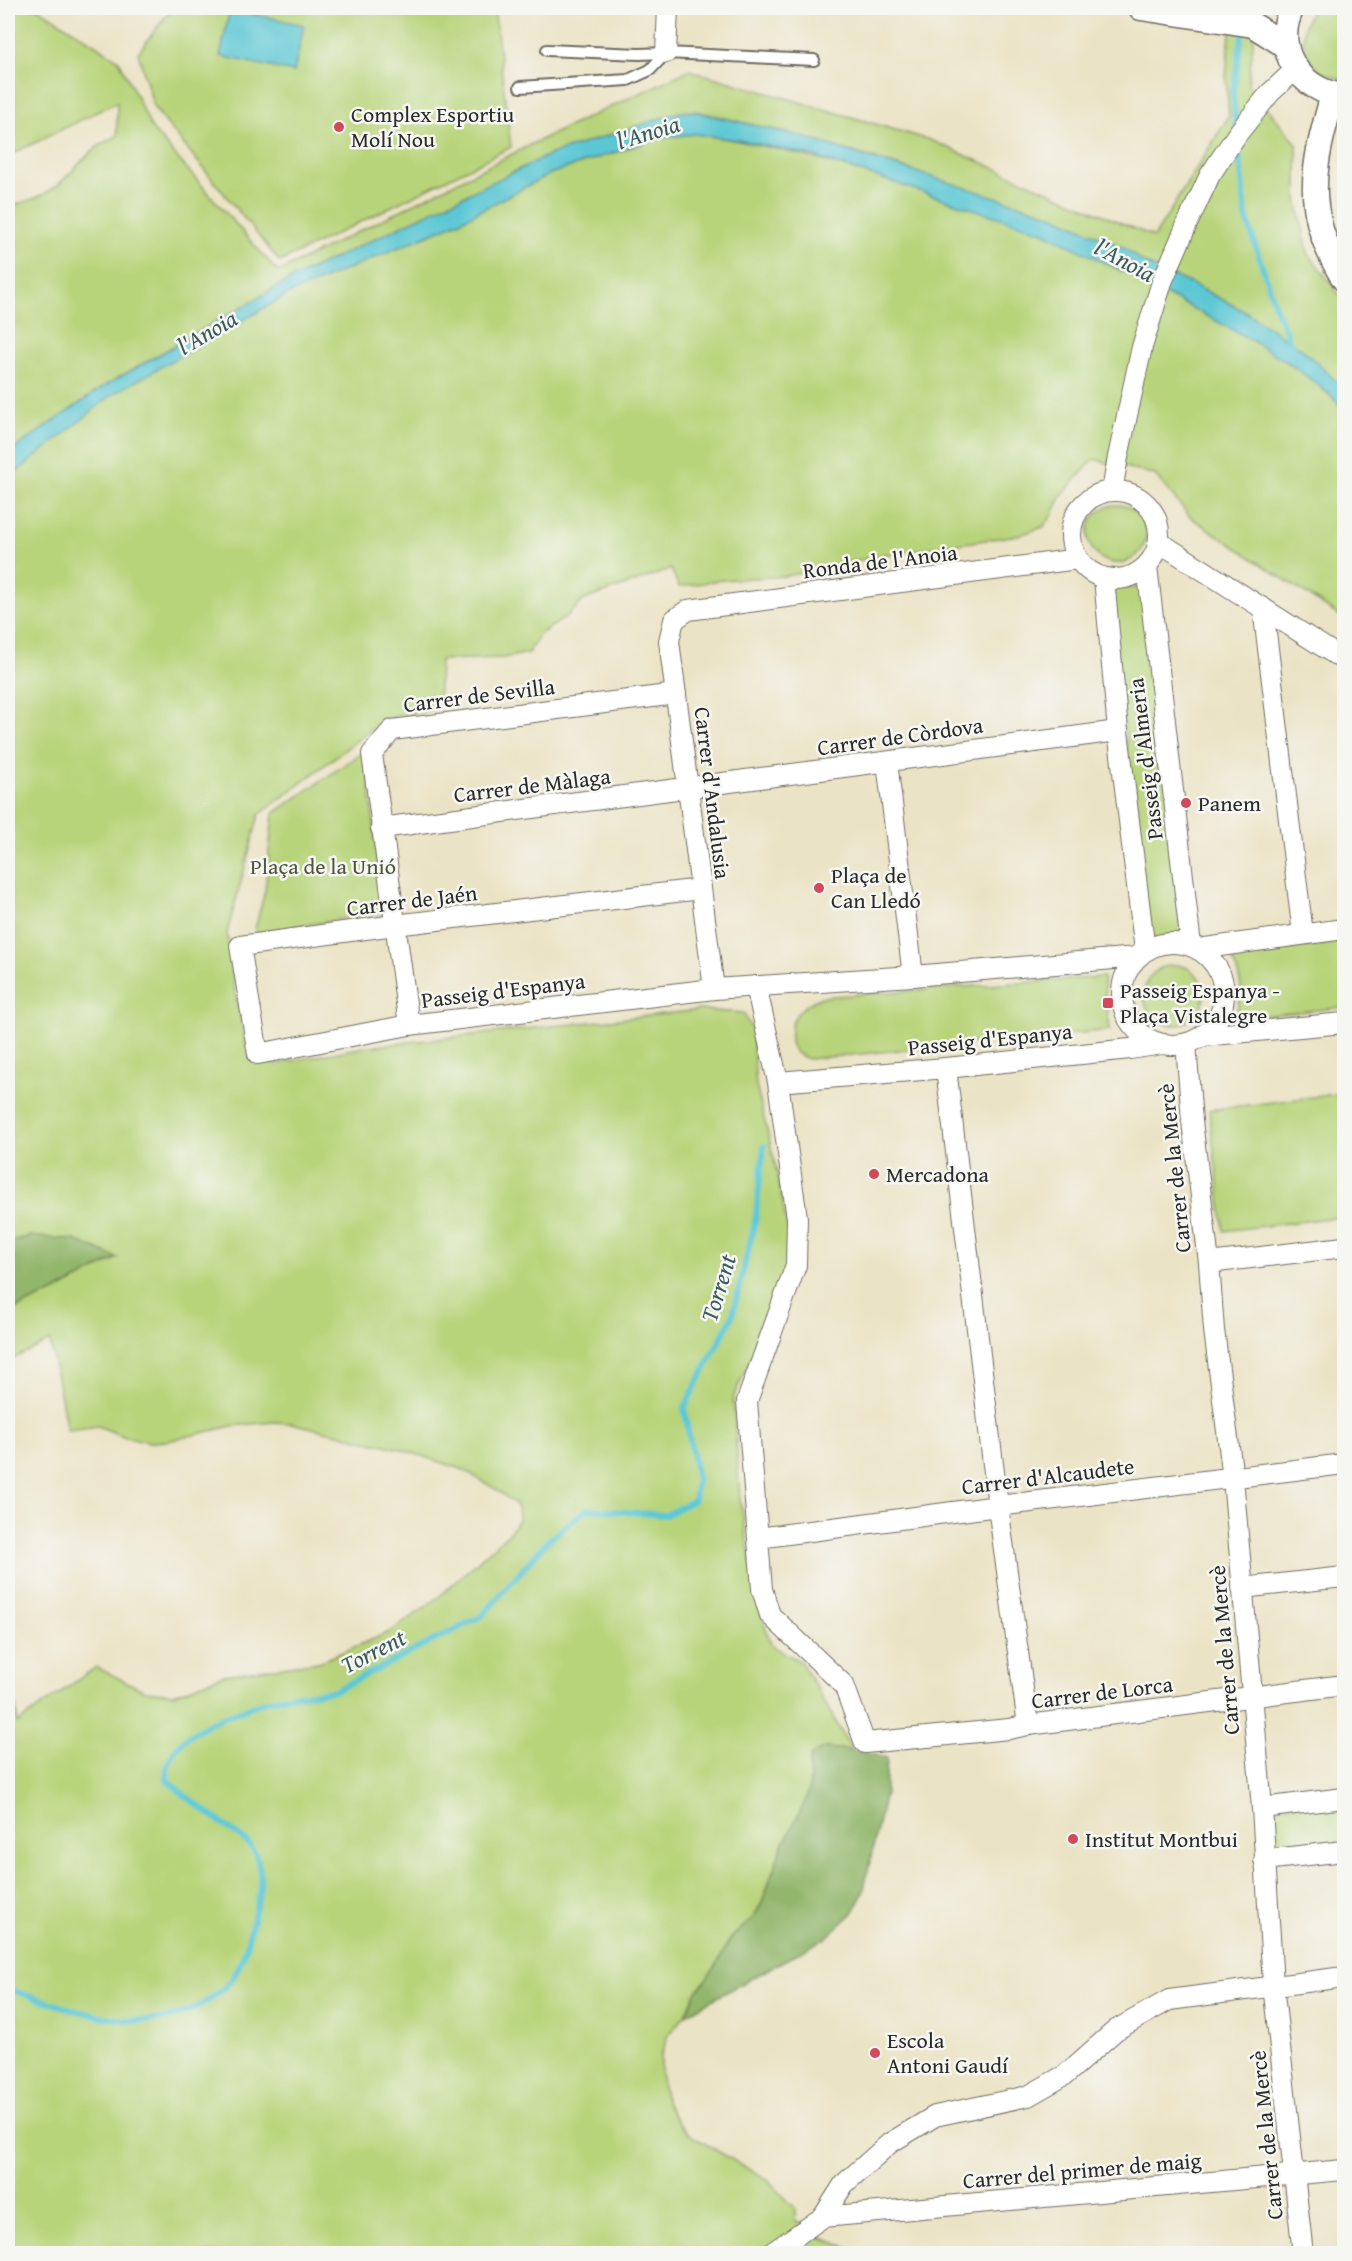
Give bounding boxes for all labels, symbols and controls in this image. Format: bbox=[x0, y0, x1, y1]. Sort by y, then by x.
place label: Complex Esportiu Molí Nou bbox=[351, 98, 514, 155]
water label: l'Anoia bbox=[612, 106, 684, 158]
marker: Complex Esportiu Molí Nou bbox=[332, 120, 346, 134]
water label: l'Anoia bbox=[1088, 229, 1162, 291]
water label: l'Anoia bbox=[170, 301, 244, 363]
street label: Ronda de l'Anoia bbox=[801, 536, 960, 586]
street label: Carrer de Sevilla bbox=[401, 670, 557, 720]
street label: Passeig d'Almeria bbox=[1119, 676, 1171, 842]
street label: Carrer d'Andalusia bbox=[687, 705, 739, 881]
street label: Carrer de Còrdova bbox=[815, 708, 985, 763]
street label: Carrer de Màlaga bbox=[452, 759, 613, 810]
place label: Panem bbox=[1198, 787, 1261, 819]
marker: Panem bbox=[1179, 796, 1193, 810]
park label: Plaça de la Unió bbox=[250, 850, 396, 882]
place label: Plaça de Can Lledó bbox=[831, 859, 921, 916]
street label: Carrer de Jaén bbox=[345, 876, 480, 924]
marker: Plaça de Can Lledó bbox=[812, 881, 826, 895]
street label: Passeig d'Espanya bbox=[419, 964, 587, 1016]
place label: Passeig Espanya - Plaça Vistalegre bbox=[1120, 974, 1280, 1031]
marker: Passeig Espanya - Plaça Vistalegre bbox=[1101, 996, 1115, 1010]
street label: Passeig d'Espanya bbox=[906, 1014, 1074, 1064]
street label: Carrer de la Mercè bbox=[1149, 1082, 1199, 1254]
place label: Mercadona bbox=[886, 1158, 990, 1190]
marker: Mercadona bbox=[867, 1167, 881, 1181]
water label: Torrent bbox=[691, 1250, 745, 1326]
street label: Carrer d'Alcaudete bbox=[960, 1450, 1136, 1502]
street label: Carrer de la Mercè bbox=[1201, 1564, 1247, 1736]
water label: Torrent bbox=[334, 1620, 412, 1682]
street label: Carrer de Lorca bbox=[1030, 1667, 1175, 1717]
place label: Institut Montbui bbox=[1085, 1823, 1238, 1855]
marker: Institut Montbui bbox=[1066, 1832, 1080, 1846]
place label: Escola Antoni Gaudí bbox=[887, 2024, 1009, 2081]
marker: Escola Antoni Gaudí bbox=[868, 2046, 882, 2060]
street label: Carrer de la Mercè bbox=[1241, 2049, 1291, 2221]
street label: Carrer del primer de maig bbox=[961, 2144, 1203, 2196]

